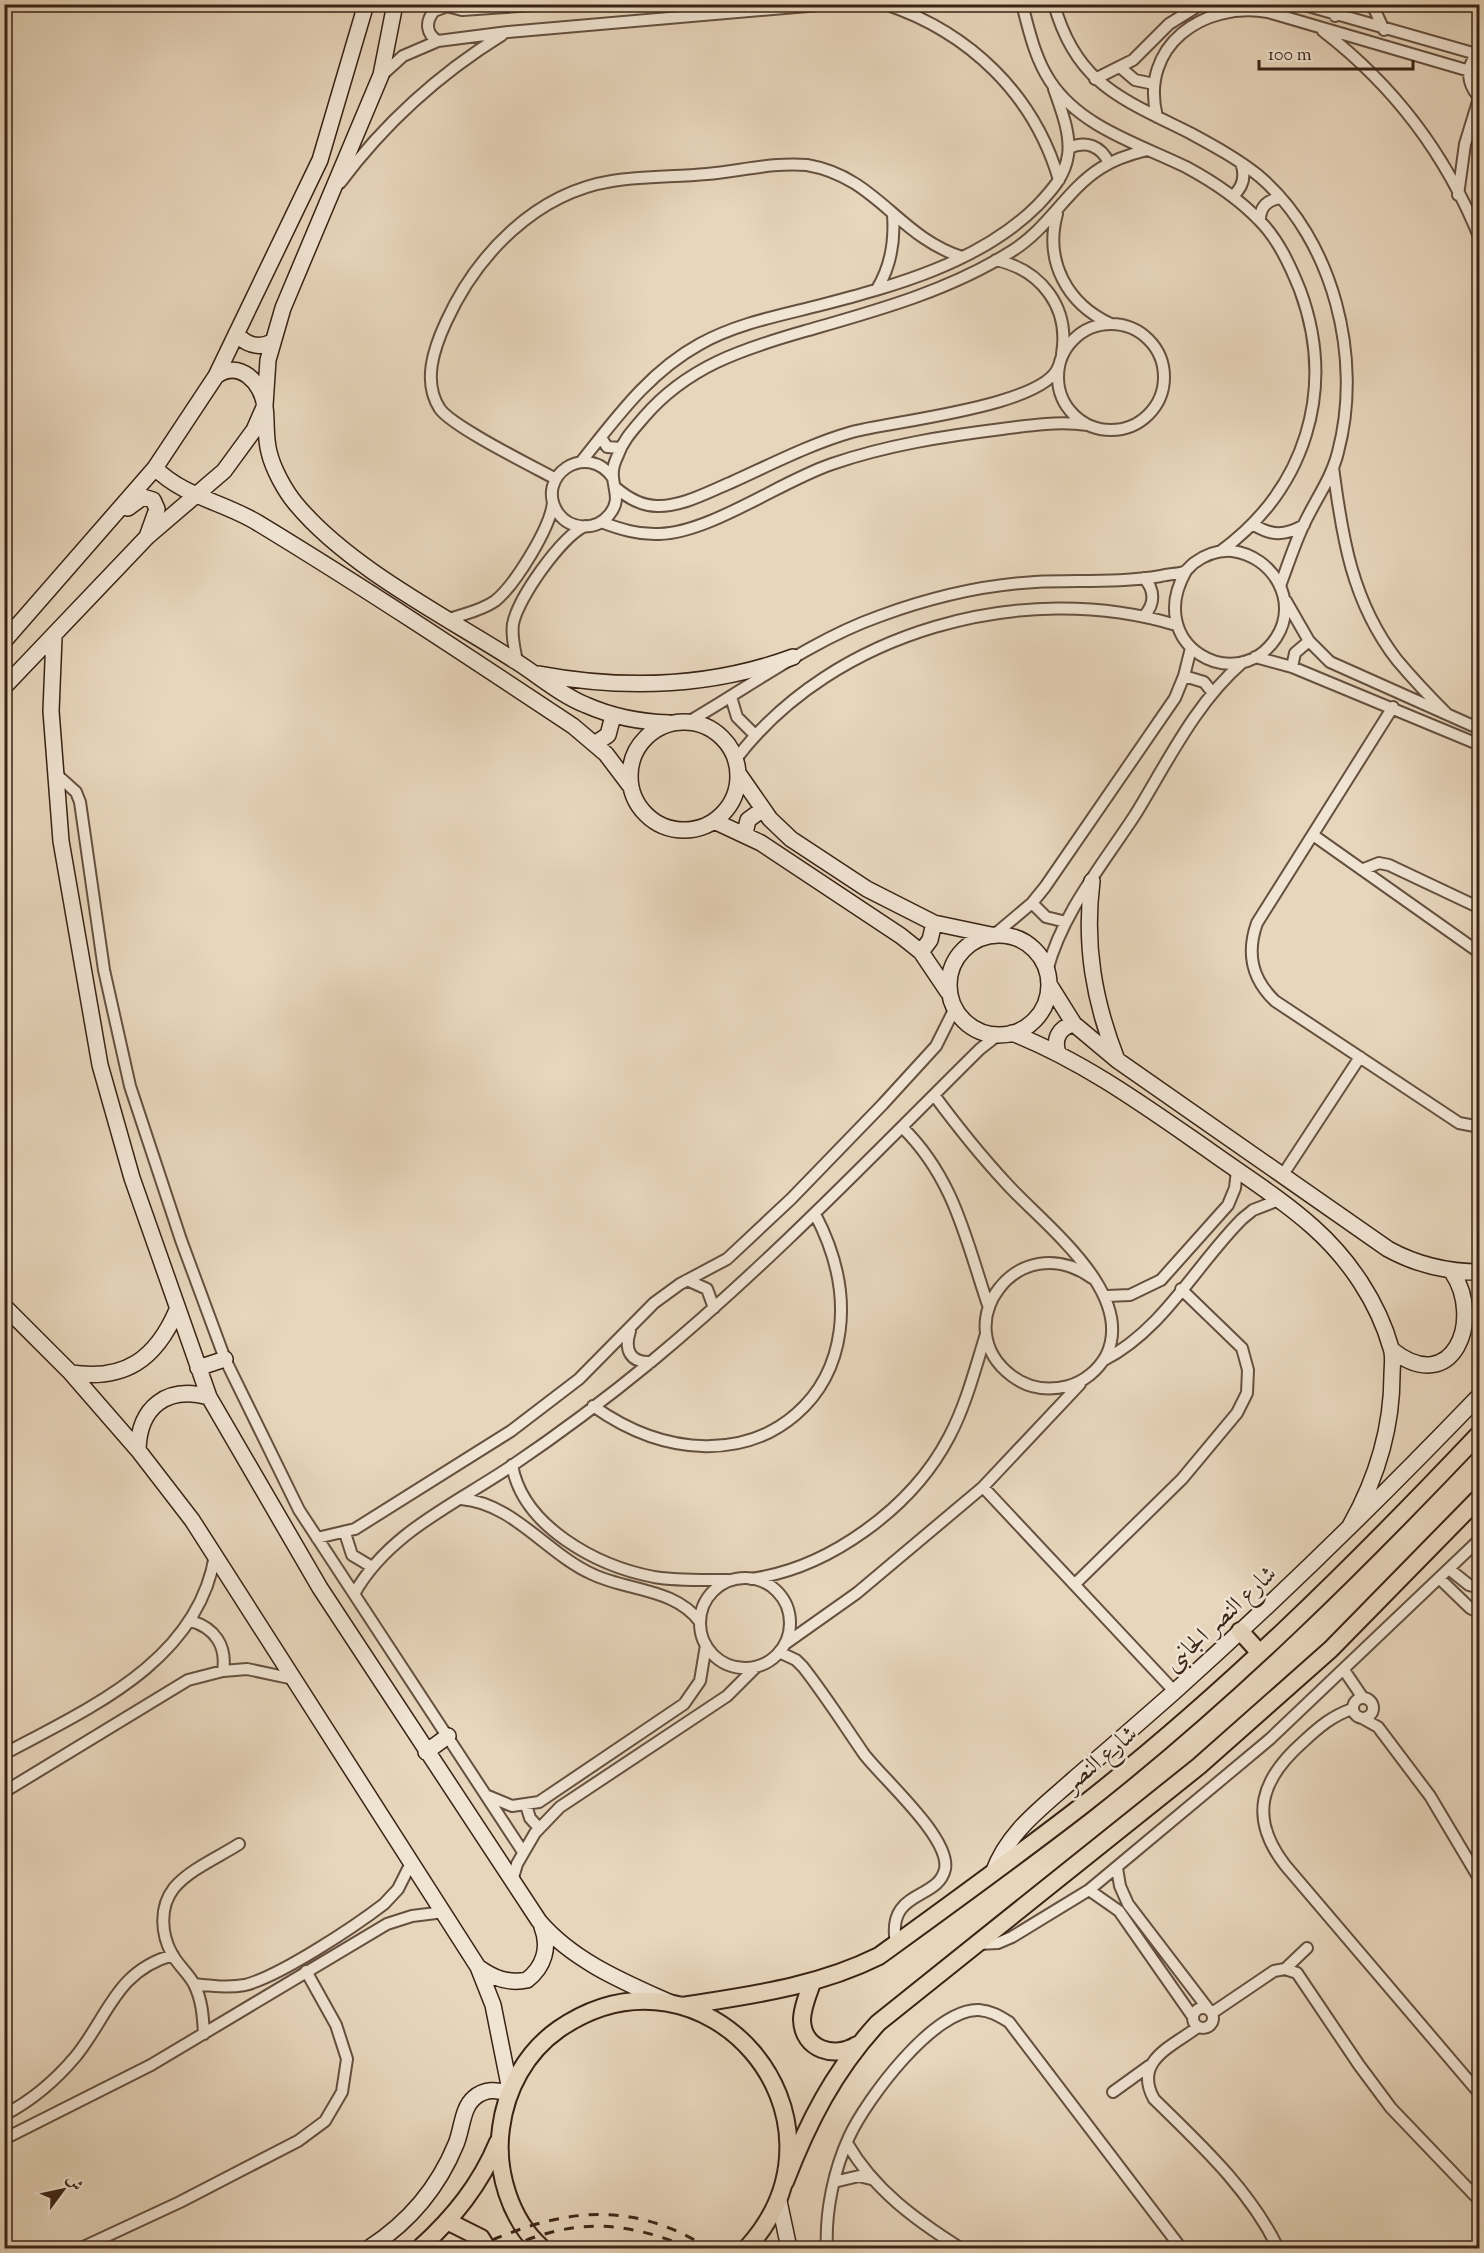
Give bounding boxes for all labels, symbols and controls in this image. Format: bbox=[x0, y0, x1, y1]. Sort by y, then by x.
scale bar bbox=[1259, 33, 1414, 71]
text: 100 m bbox=[1268, 43, 1312, 69]
street label: شارع النصر الجانبى bbox=[1158, 1558, 1286, 1681]
street label: شارع النصر bbox=[1055, 1718, 1146, 1803]
north arrow bbox=[33, 2160, 93, 2220]
text: ش bbox=[60, 2170, 87, 2196]

